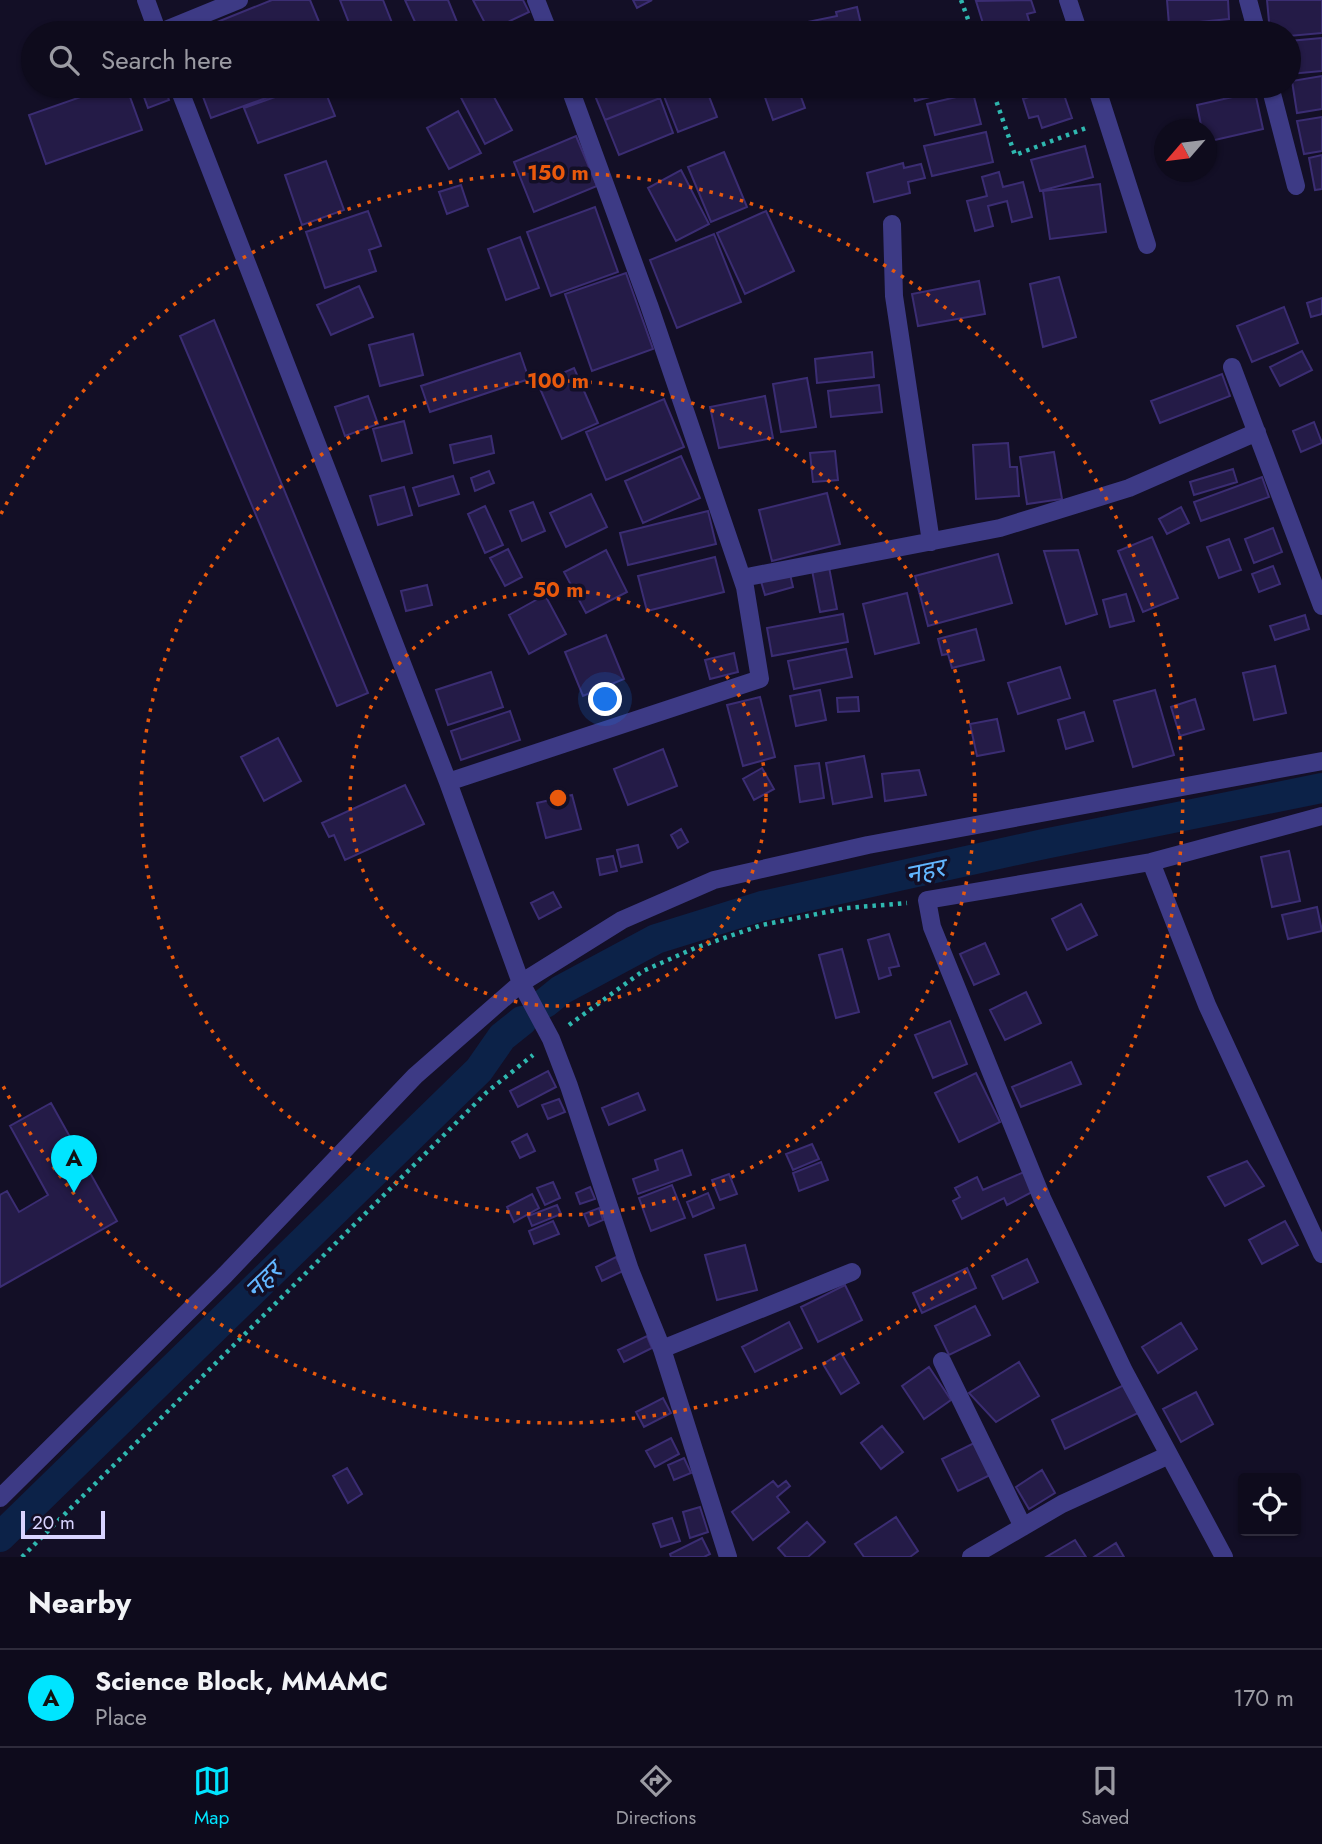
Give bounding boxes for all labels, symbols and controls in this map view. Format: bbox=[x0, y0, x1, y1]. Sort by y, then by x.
search box bbox=[21, 21, 1301, 98]
icon: search bbox=[45, 41, 83, 79]
text: Search here bbox=[101, 41, 233, 79]
north arrow bbox=[1154, 119, 1217, 182]
text: 150 m bbox=[527, 158, 589, 188]
text: 100 m bbox=[527, 366, 589, 396]
text: 50 m bbox=[533, 575, 583, 605]
your location bbox=[588, 682, 622, 716]
centre of rings bbox=[546, 786, 570, 810]
water label: नहर bbox=[902, 847, 953, 894]
pin: A bbox=[51, 1135, 97, 1193]
water label: नहर bbox=[236, 1249, 294, 1307]
map controls bbox=[1238, 1473, 1301, 1536]
button: locate bbox=[1238, 1473, 1301, 1536]
scale bar bbox=[21, 1508, 105, 1540]
text: 20 m bbox=[32, 1509, 75, 1536]
text: Nearby bbox=[28, 1581, 131, 1624]
text: Science Block, MMAMC bbox=[95, 1662, 388, 1700]
text: A bbox=[43, 1681, 59, 1715]
text: 170 m bbox=[1233, 1681, 1294, 1715]
text: Place bbox=[95, 1700, 147, 1734]
tab: Map bbox=[193, 1762, 231, 1831]
tab: Directions bbox=[616, 1762, 696, 1831]
tab: Saved bbox=[1081, 1762, 1129, 1831]

